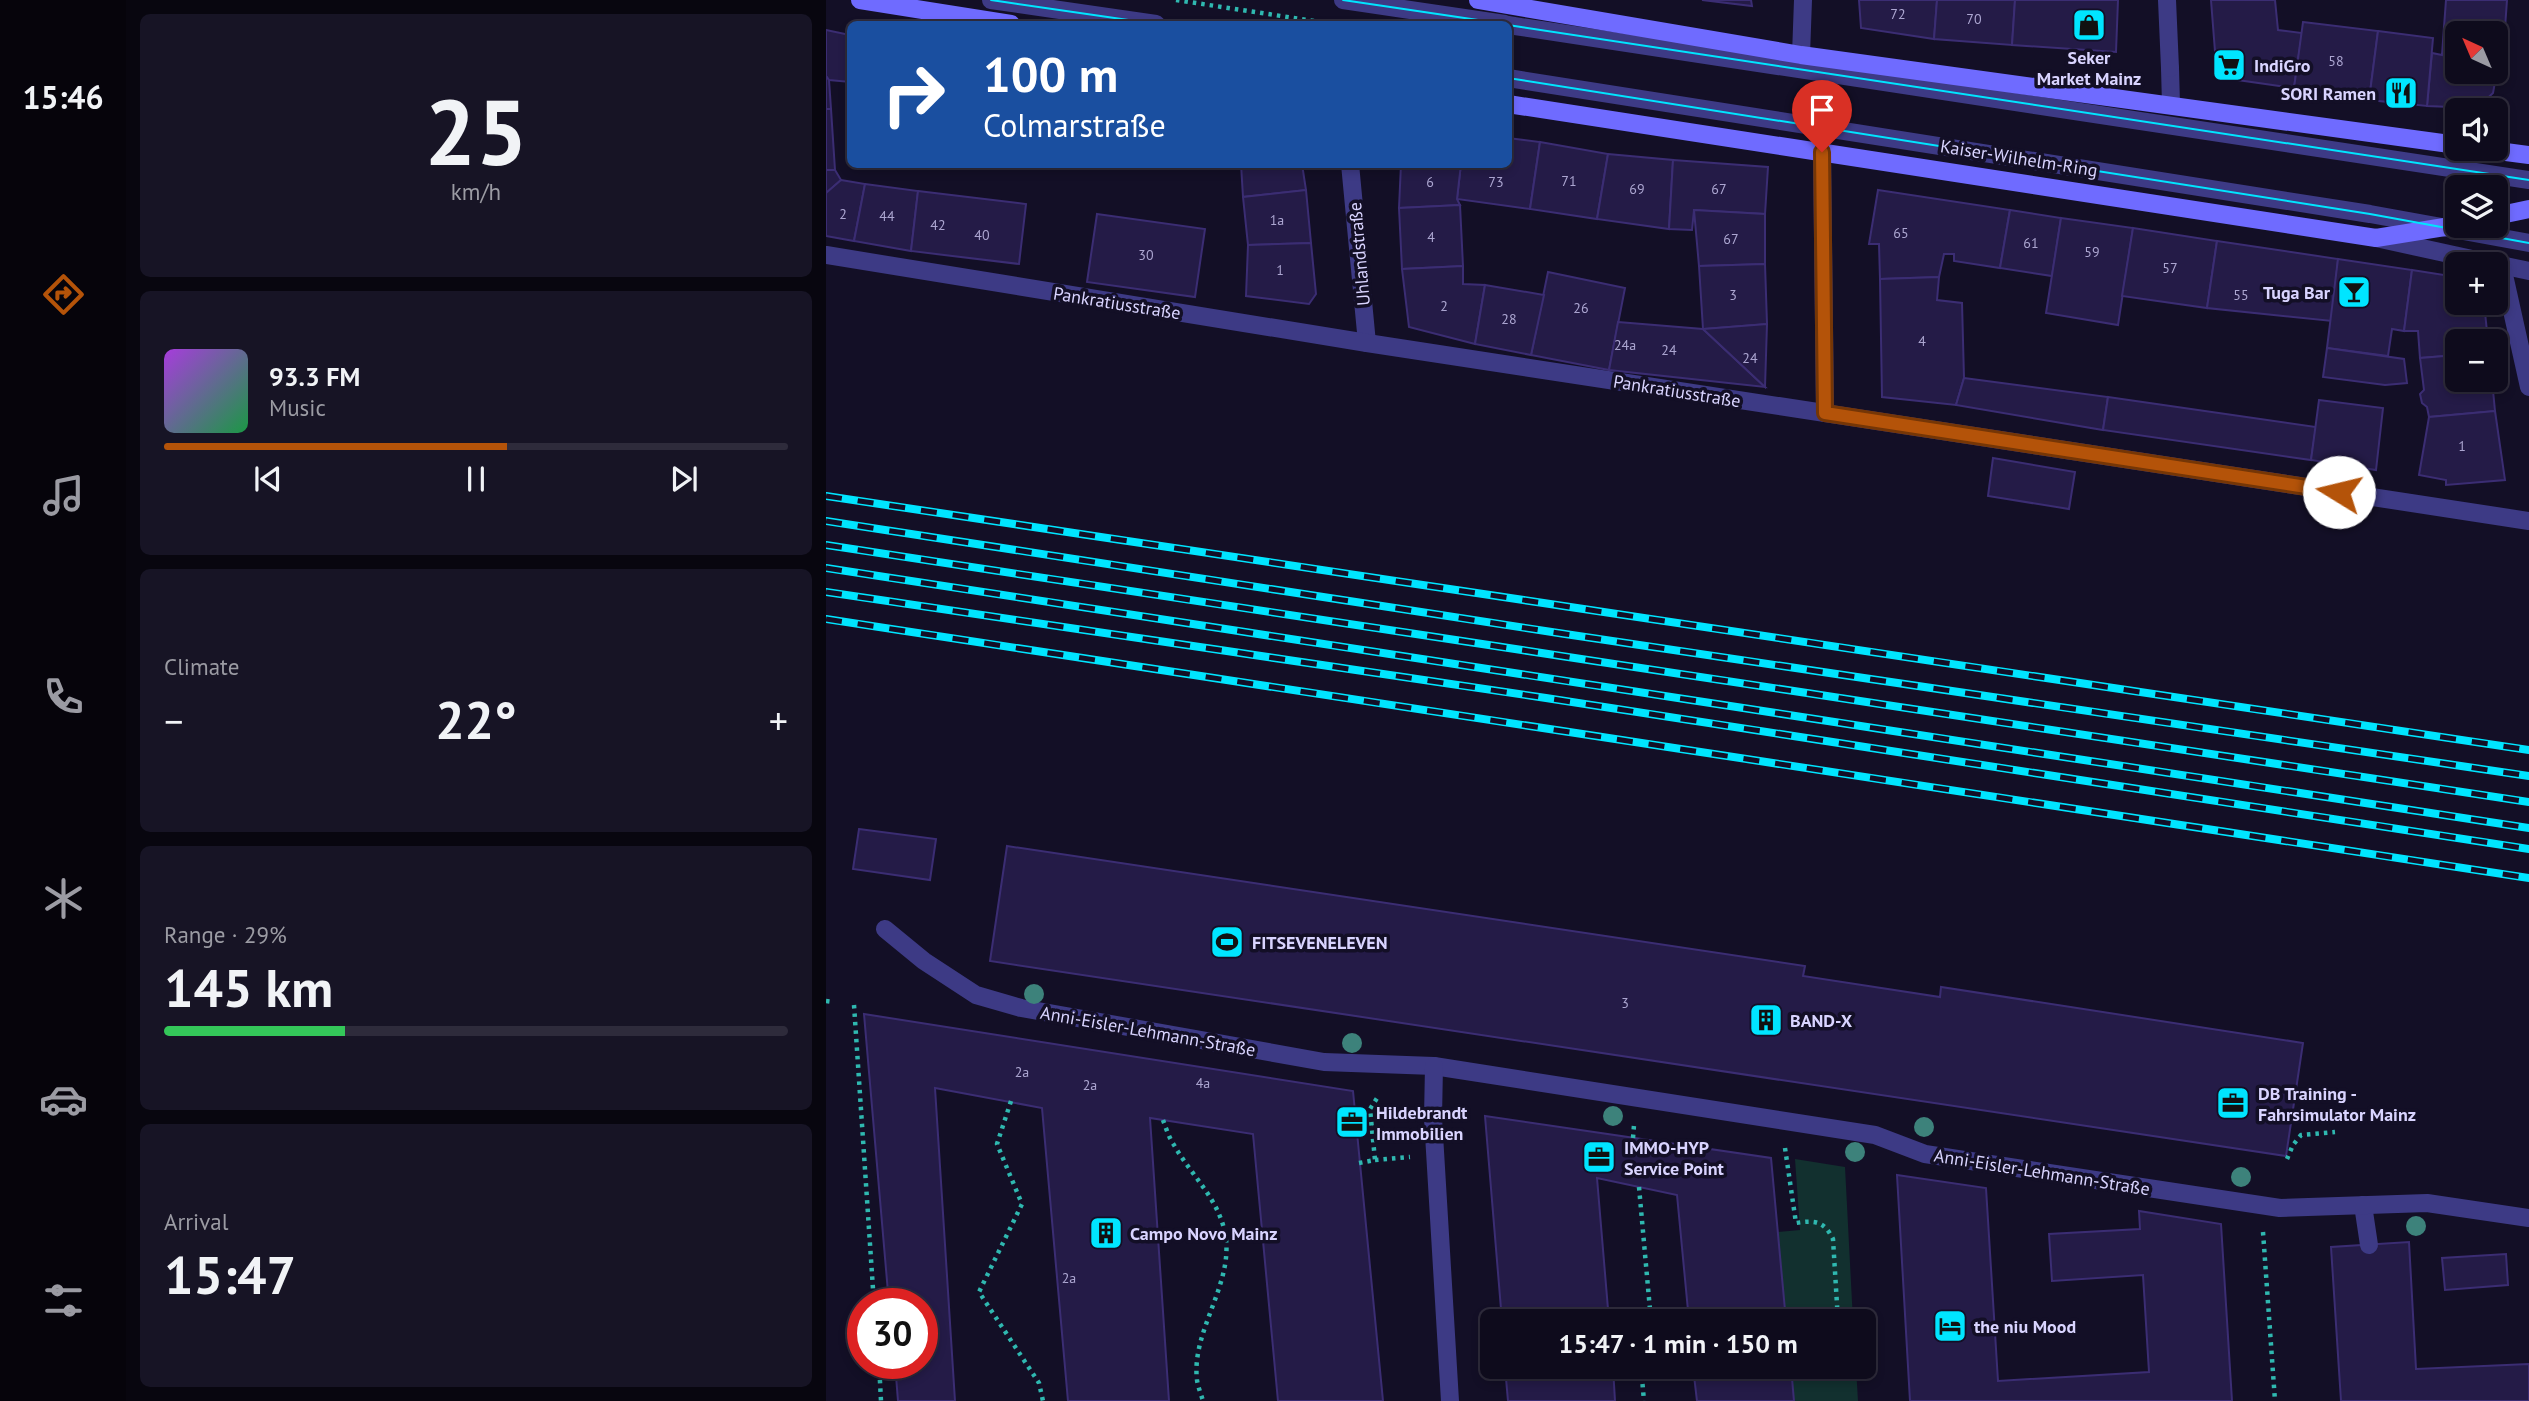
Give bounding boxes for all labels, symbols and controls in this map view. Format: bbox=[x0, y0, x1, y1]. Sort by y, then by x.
house number: 72 bbox=[1890, 5, 1906, 23]
shop icon: Seker Market Mainz bbox=[2070, 6, 2108, 44]
house number: 70 bbox=[1966, 10, 1982, 28]
north arrow bbox=[2445, 21, 2508, 84]
map controls bbox=[2445, 21, 2508, 392]
text: 100 m bbox=[983, 42, 1118, 106]
place label: Seker Market Mainz bbox=[2037, 46, 2141, 90]
supermarket icon: IndiGro bbox=[2210, 46, 2248, 84]
icon: right bbox=[868, 49, 959, 140]
house number: 58 bbox=[2328, 52, 2344, 70]
place label: IndiGro bbox=[2254, 54, 2311, 77]
text: 25 bbox=[424, 72, 528, 190]
restaurant icon: SORI Ramen bbox=[2382, 74, 2420, 112]
text: 15:46 bbox=[22, 76, 104, 118]
pin bbox=[1792, 80, 1852, 152]
place label: SORI Ramen bbox=[2281, 82, 2376, 105]
icon: arrive bbox=[1803, 91, 1841, 129]
button: sound bbox=[2445, 98, 2508, 161]
text: Colmarstraße bbox=[983, 104, 1166, 146]
street label: Kaiser-Wilhelm-Ring bbox=[1939, 134, 2099, 182]
house number: 71 bbox=[1561, 172, 1577, 190]
house number: 6 bbox=[1426, 173, 1434, 191]
house number: 73 bbox=[1488, 173, 1504, 191]
button: layers bbox=[2445, 175, 2508, 238]
text: km/h bbox=[451, 177, 501, 206]
house number: 69 bbox=[1629, 180, 1645, 198]
house number: 67 bbox=[1711, 180, 1727, 198]
street label: Uhlandstraße bbox=[1343, 201, 1375, 307]
house number: 2 bbox=[839, 205, 847, 223]
house number: 44 bbox=[879, 207, 895, 225]
house number: 1a bbox=[1270, 211, 1284, 229]
house number: 42 bbox=[930, 216, 946, 234]
house number: 65 bbox=[1893, 224, 1909, 242]
house number: 40 bbox=[974, 226, 990, 244]
house number: 4 bbox=[1427, 228, 1435, 246]
house number: 67 bbox=[1723, 230, 1739, 248]
house number: 61 bbox=[2023, 234, 2039, 252]
house number: 59 bbox=[2084, 243, 2100, 261]
house number: 30 bbox=[1138, 246, 1154, 264]
button: + bbox=[2445, 252, 2508, 315]
house number: 57 bbox=[2162, 259, 2178, 277]
house number: 1 bbox=[1276, 261, 1284, 279]
icon: directions bbox=[39, 270, 88, 319]
bar icon: Tuga Bar bbox=[2335, 273, 2373, 311]
place label: Tuga Bar bbox=[2263, 281, 2331, 304]
street label: Pankratiusstraße bbox=[1052, 282, 1182, 324]
house number: 3 bbox=[1729, 286, 1737, 304]
house number: 55 bbox=[2233, 286, 2249, 304]
house number: 2 bbox=[1440, 297, 1448, 315]
house number: 26 bbox=[1573, 299, 1589, 317]
house number: 28 bbox=[1501, 310, 1517, 328]
button: − bbox=[2445, 329, 2508, 392]
house number: 4 bbox=[1918, 332, 1926, 350]
house number: 24a bbox=[1614, 336, 1636, 354]
house number: 24 bbox=[1661, 341, 1677, 359]
house number: 24 bbox=[1742, 349, 1758, 367]
text: 93.3 FM bbox=[269, 360, 360, 393]
street label: Pankratiusstraße bbox=[1612, 370, 1742, 412]
text: Music bbox=[269, 393, 326, 422]
house number: 1 bbox=[2458, 437, 2466, 455]
position arrow bbox=[2302, 455, 2376, 529]
icon: previous bbox=[249, 460, 287, 498]
icon: pause bbox=[457, 460, 495, 498]
icon: next bbox=[665, 460, 703, 498]
icon: music bbox=[39, 471, 88, 520]
text: Climate bbox=[164, 652, 239, 681]
icon: phone bbox=[39, 672, 88, 721]
text: 22° bbox=[435, 686, 517, 753]
text: − bbox=[164, 696, 183, 745]
text: + bbox=[769, 696, 788, 745]
icon: climate bbox=[39, 874, 88, 923]
text: Range · 29% bbox=[164, 920, 287, 949]
sports icon: FITSEVENELEVEN bbox=[1208, 923, 1246, 961]
place label: FITSEVENELEVEN bbox=[1252, 931, 1388, 954]
text: 145 km bbox=[164, 954, 333, 1021]
house number: 3 bbox=[1621, 994, 1629, 1012]
street label: Anni-Eisler-Lehmann-Straße bbox=[1039, 1001, 1257, 1061]
building icon: BAND-X bbox=[1747, 1001, 1785, 1039]
place label: BAND-X bbox=[1790, 1009, 1853, 1032]
house number: 2a bbox=[1015, 1063, 1029, 1081]
house number: 4a bbox=[1196, 1074, 1210, 1092]
icon: car bbox=[39, 1075, 88, 1124]
house number: 2a bbox=[1083, 1076, 1097, 1094]
place label: DB Training - Fahrsimulator Mainz bbox=[2258, 1082, 2416, 1126]
office icon: DB Training - Fahrsimulator Mainz bbox=[2214, 1084, 2252, 1122]
place label: Hildebrandt Immobilien bbox=[1376, 1101, 1468, 1145]
office icon: Hildebrandt Immobilien bbox=[1333, 1103, 1371, 1141]
place label: IMMO-HYP Service Point bbox=[1624, 1136, 1725, 1180]
office icon: IMMO-HYP Service Point bbox=[1580, 1138, 1618, 1176]
street label: Anni-Eisler-Lehmann-Straße bbox=[1933, 1144, 2151, 1200]
text: Arrival bbox=[164, 1207, 228, 1236]
building icon: Campo Novo Mainz bbox=[1087, 1214, 1125, 1252]
place label: Campo Novo Mainz bbox=[1130, 1222, 1277, 1245]
text: 15:47 bbox=[164, 1241, 296, 1308]
house number: 2a bbox=[1062, 1269, 1076, 1287]
icon: filters bbox=[39, 1276, 88, 1325]
speed limit sign: 30 bbox=[847, 1288, 938, 1379]
hotel icon: the niu Mood bbox=[1931, 1307, 1969, 1345]
place label: the niu Mood bbox=[1974, 1315, 2076, 1338]
text: 15:47 · 1 min · 150 m bbox=[1558, 1327, 1798, 1360]

